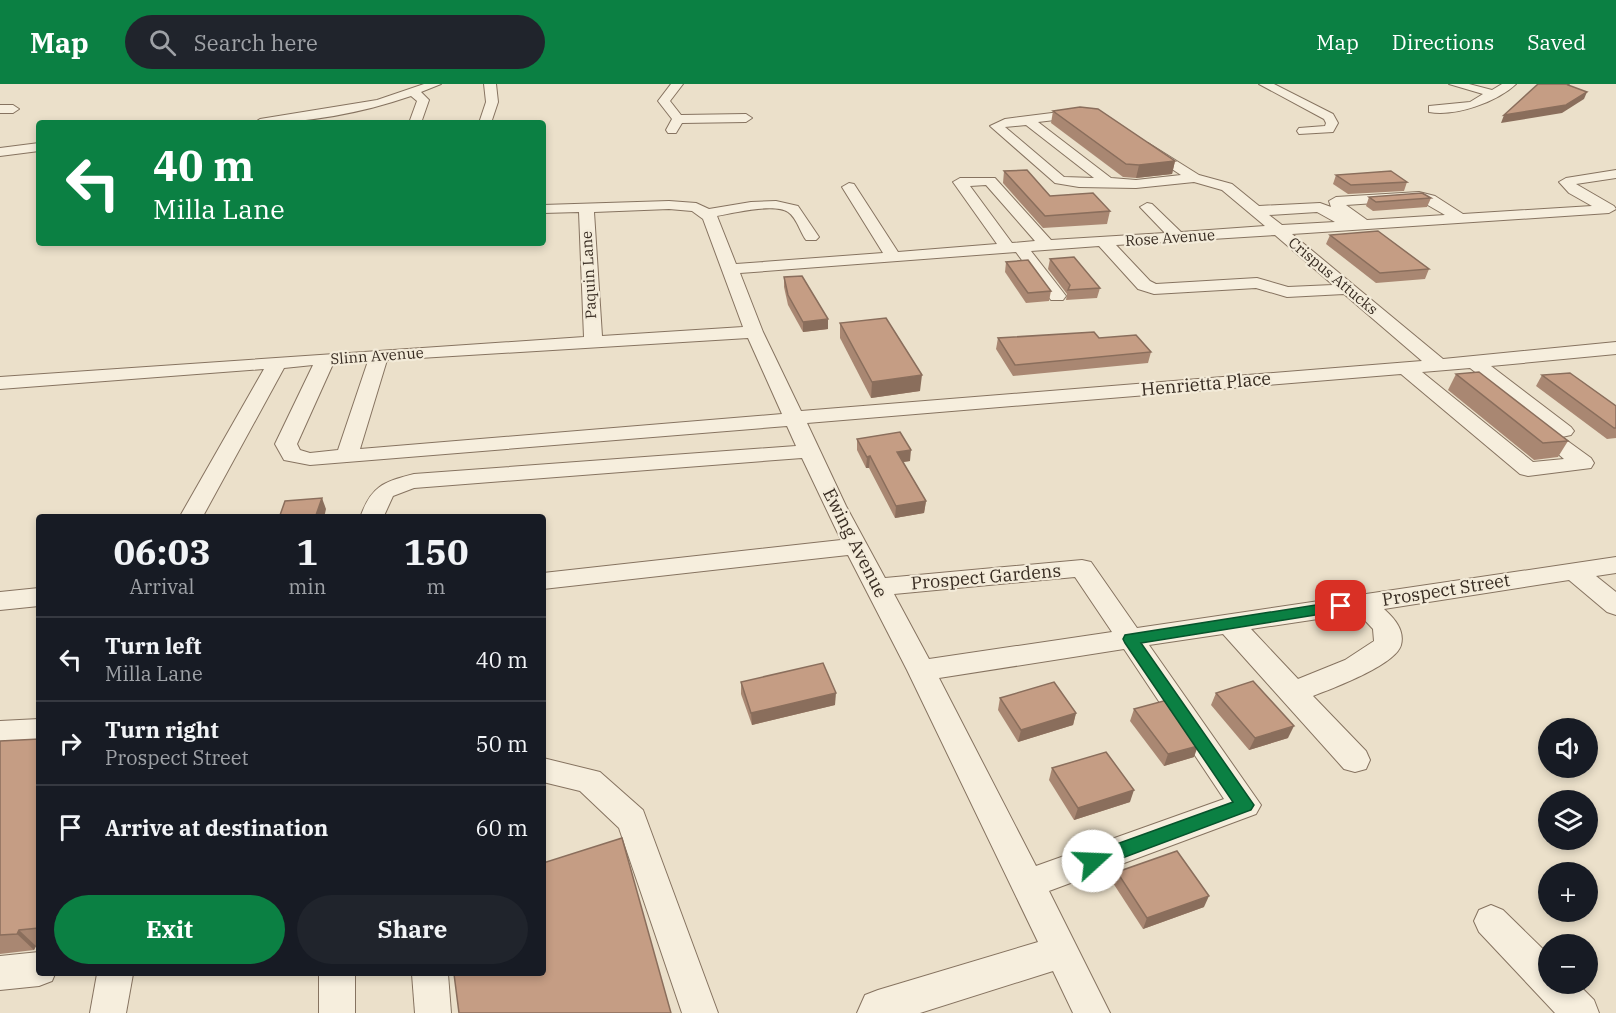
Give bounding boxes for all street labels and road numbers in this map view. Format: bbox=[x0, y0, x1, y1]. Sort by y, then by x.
street label: Rose Avenue bbox=[1124, 225, 1215, 250]
street label: Paquin Lane bbox=[577, 231, 600, 320]
street label: Crispus Attucks bbox=[1285, 233, 1382, 319]
street label: Slinn Avenue bbox=[330, 343, 424, 368]
street label: Henrietta Place bbox=[1140, 366, 1272, 401]
street label: Ewing Avenue bbox=[818, 484, 893, 601]
street label: Prospect Gardens bbox=[910, 558, 1062, 595]
street label: Prospect Street bbox=[1380, 568, 1512, 611]

